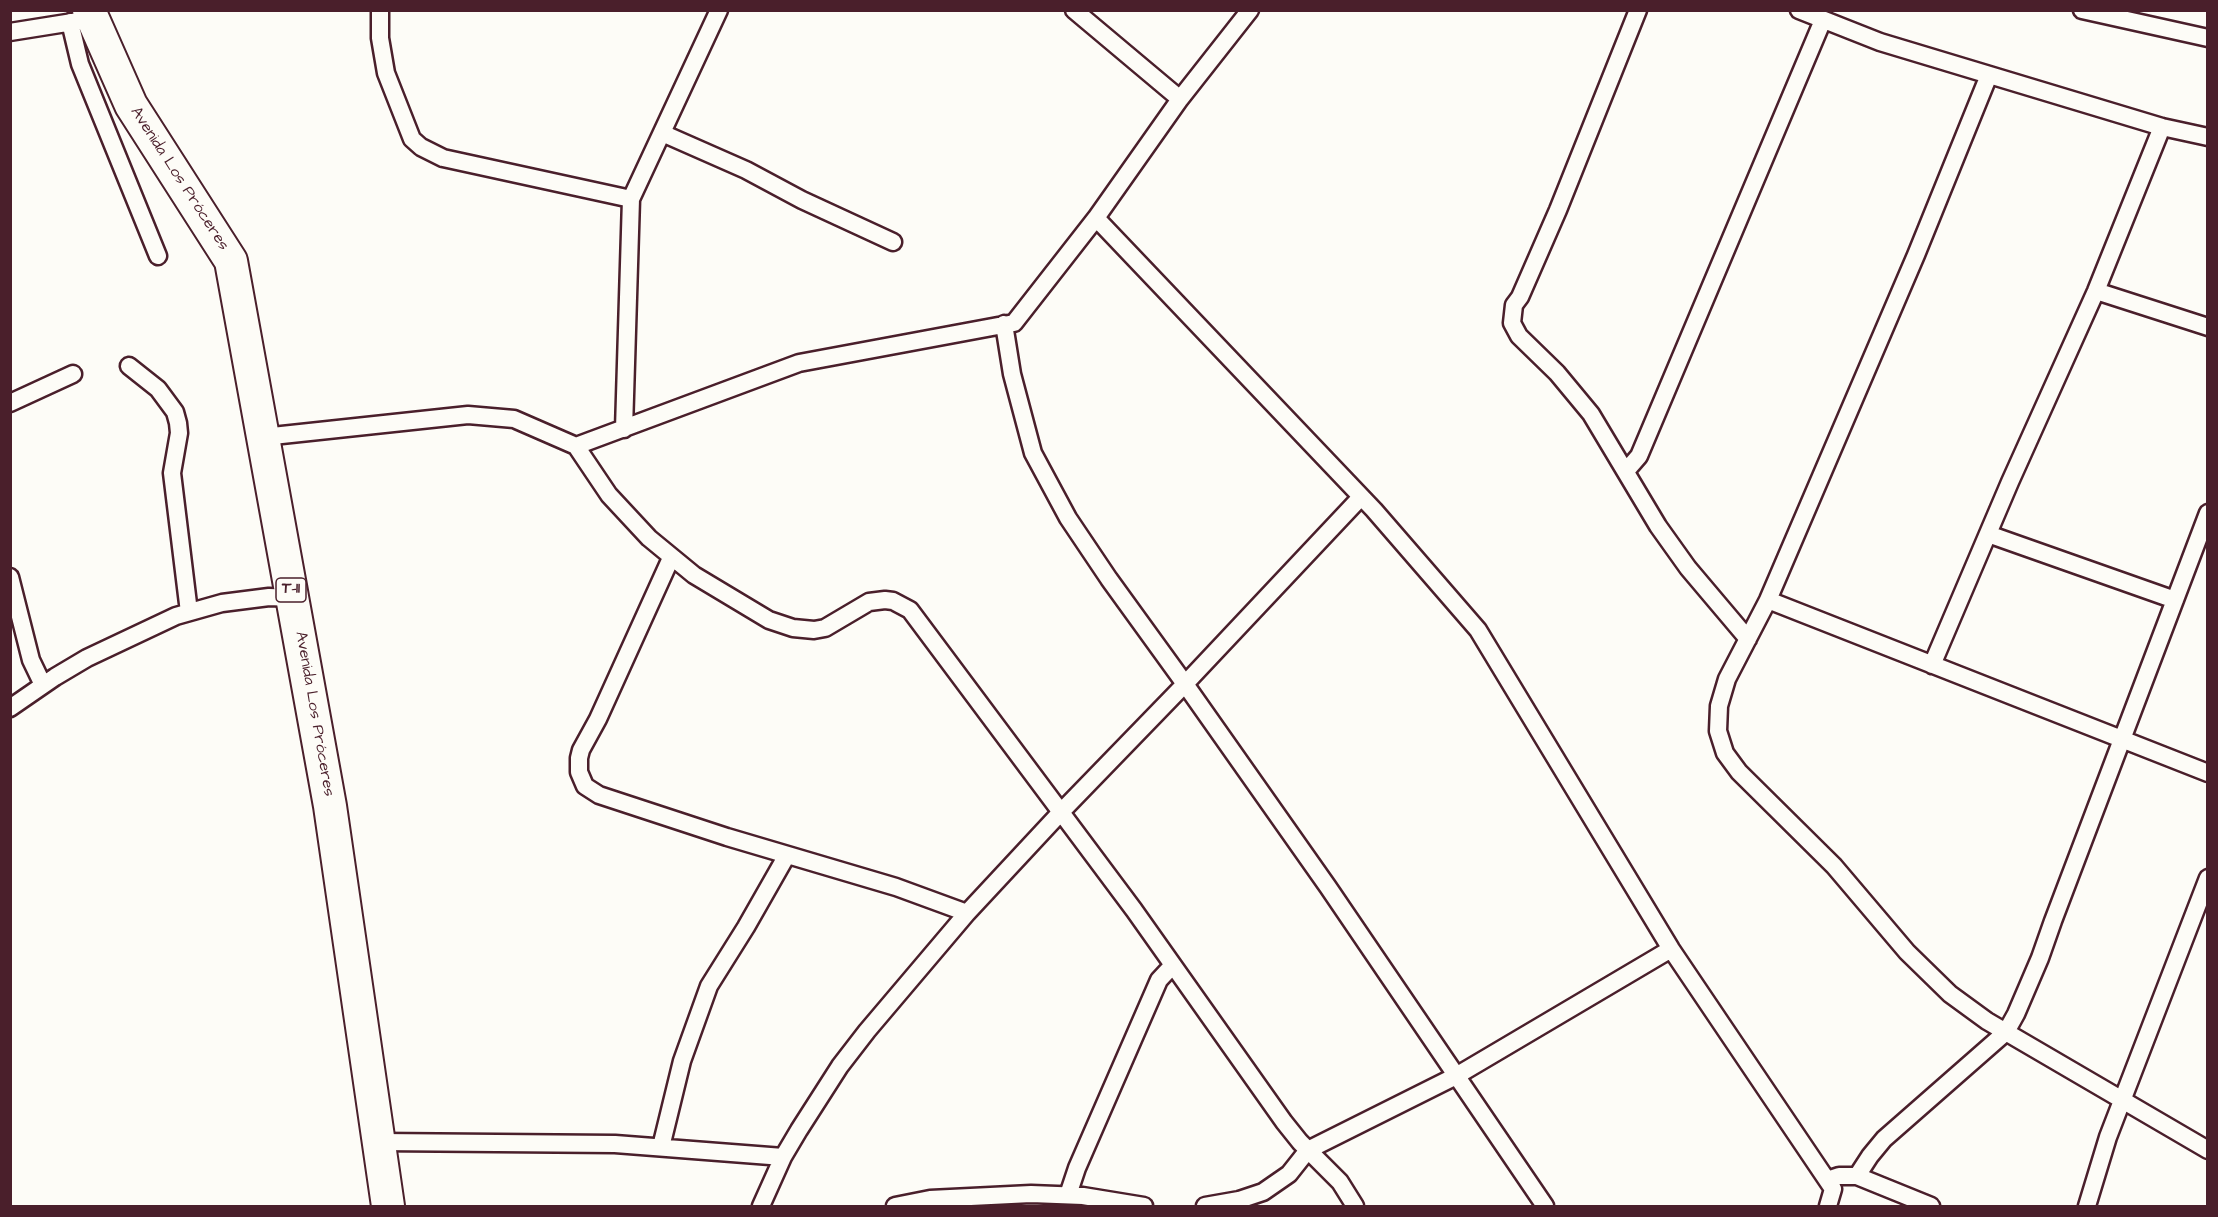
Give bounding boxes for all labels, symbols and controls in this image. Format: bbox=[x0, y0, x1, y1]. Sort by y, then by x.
street label: Avenida Los Próceres bbox=[125, 104, 233, 254]
road number: T-11 bbox=[276, 578, 306, 602]
street label: Avenida Los Próceres bbox=[290, 630, 338, 798]

